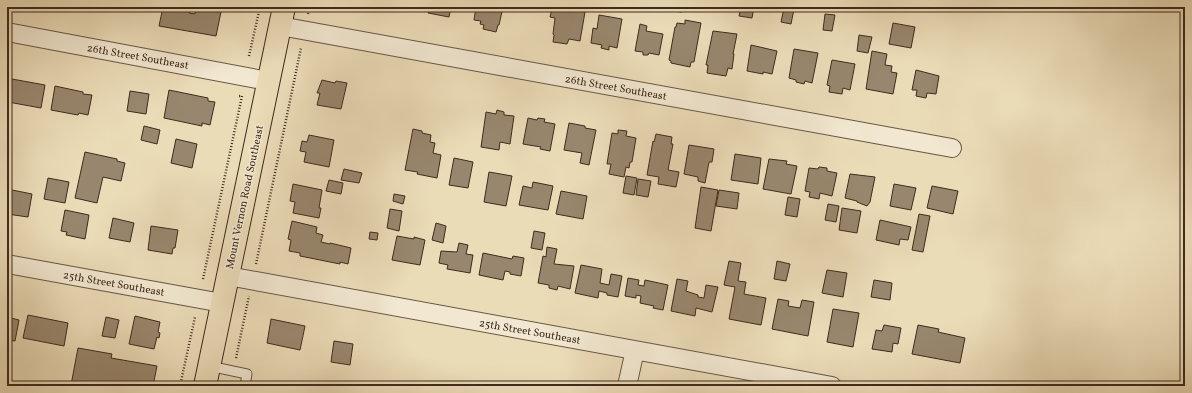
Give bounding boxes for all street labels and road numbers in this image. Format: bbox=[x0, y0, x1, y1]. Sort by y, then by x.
street label: 26th Street Southeast bbox=[86, 41, 190, 74]
street label: 26th Street Southeast bbox=[564, 72, 668, 105]
street label: Mount Vernon Road Southeast bbox=[223, 124, 268, 271]
street label: 25th Street Southeast bbox=[62, 268, 166, 301]
street label: 25th Street Southeast bbox=[478, 316, 582, 349]

